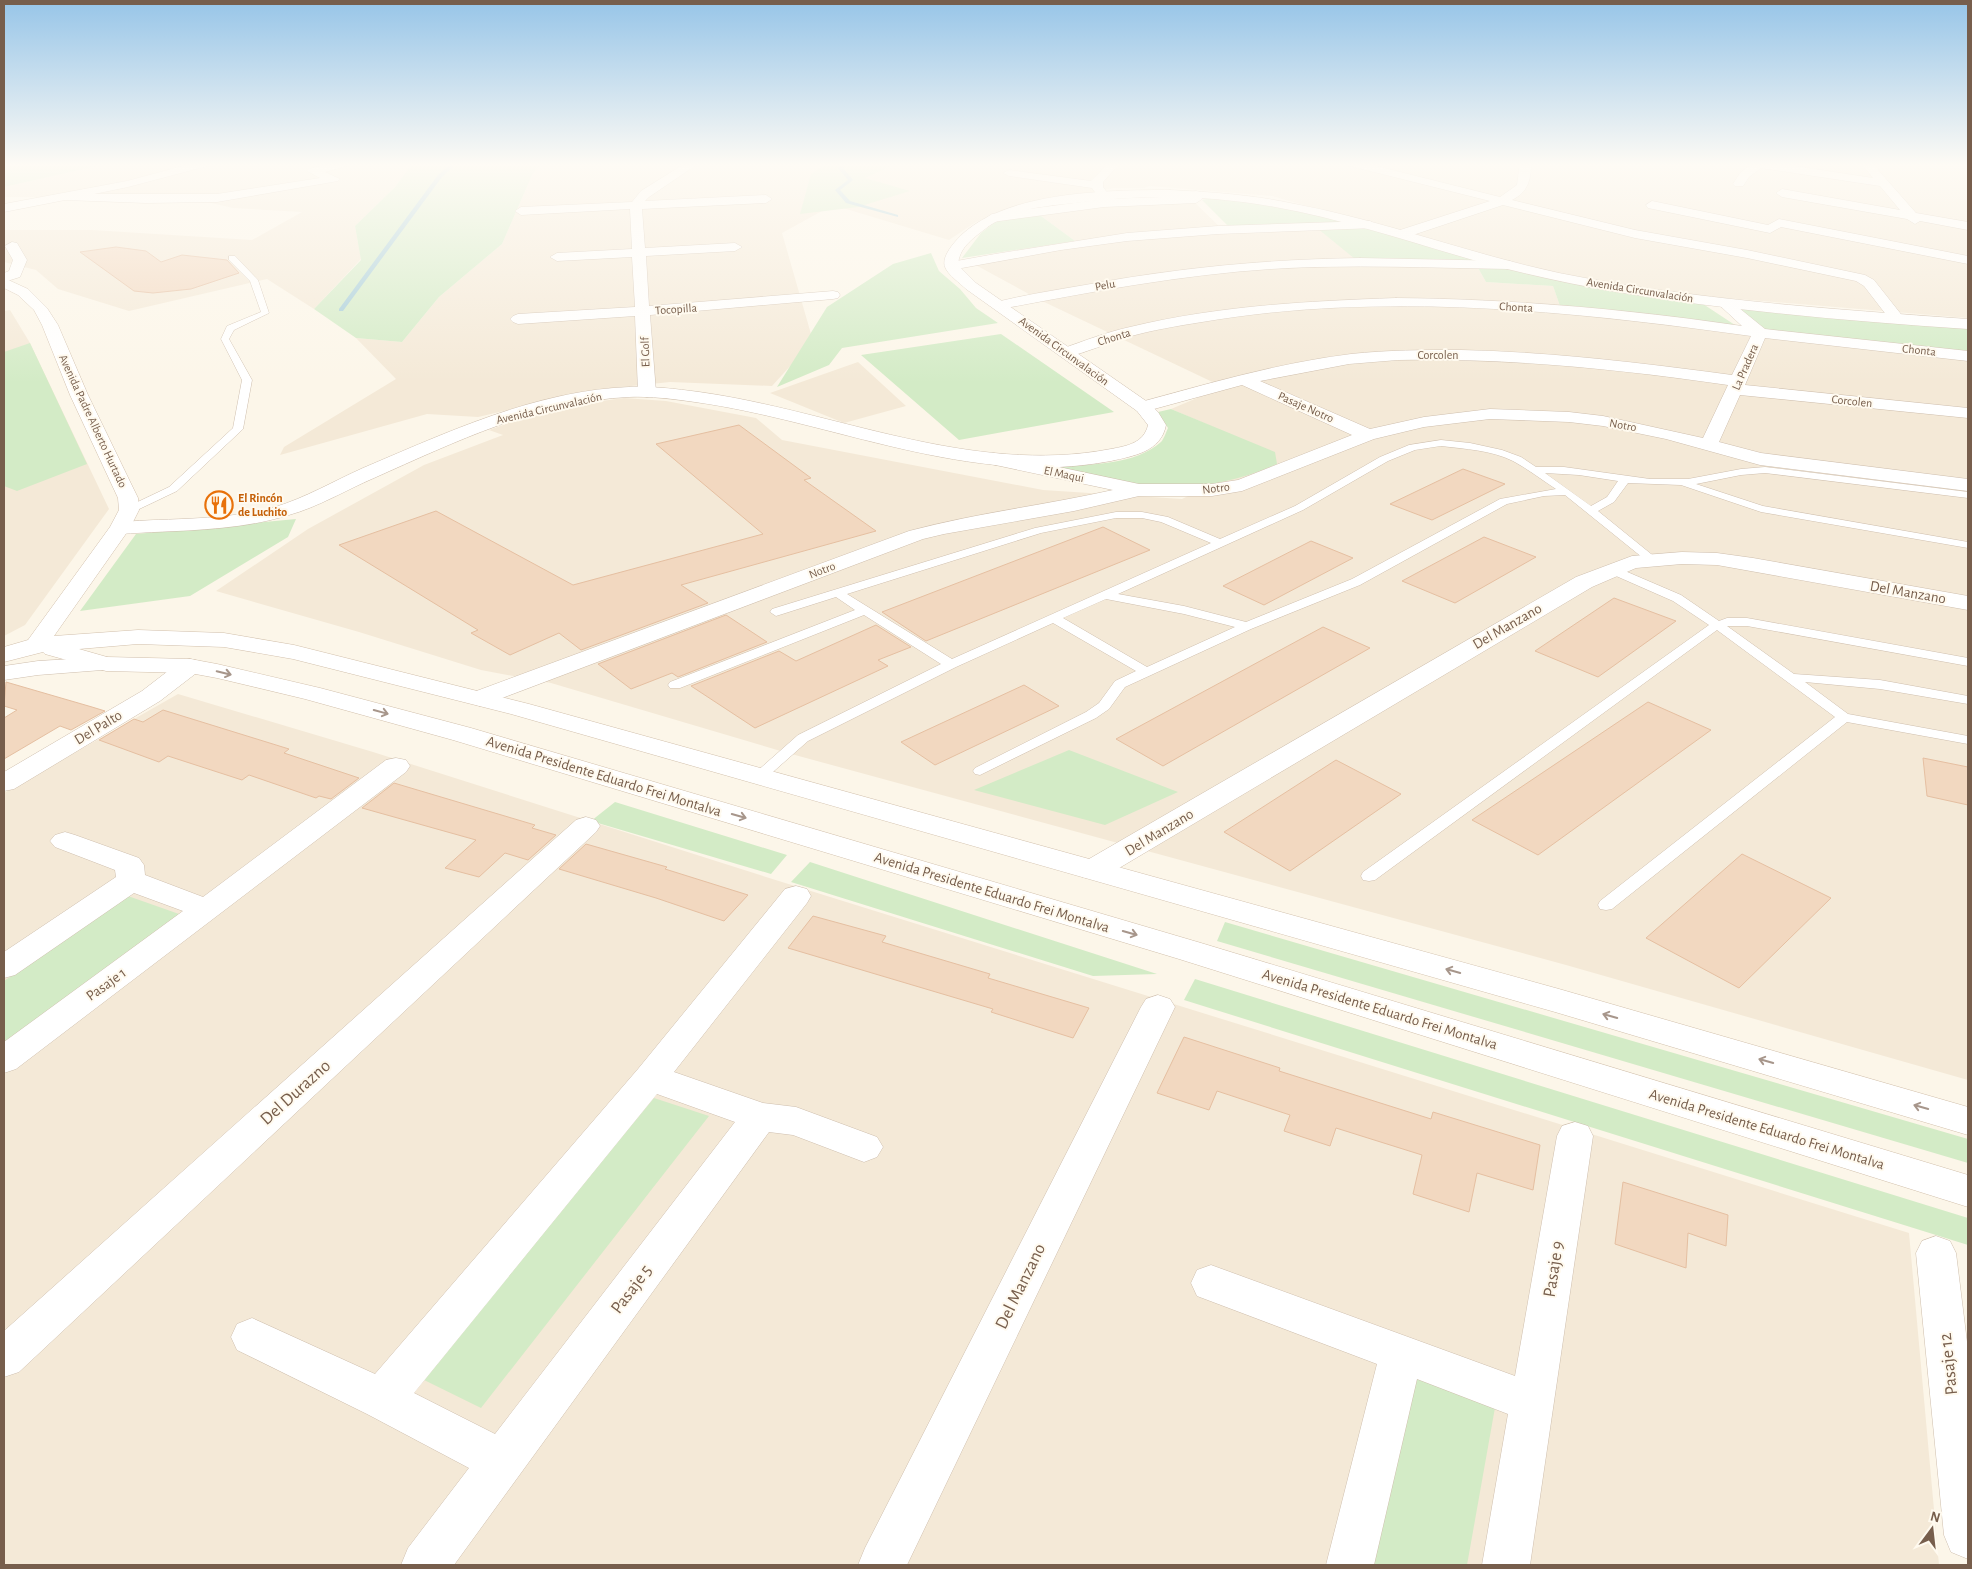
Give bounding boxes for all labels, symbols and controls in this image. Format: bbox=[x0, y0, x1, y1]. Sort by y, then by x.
street label: Avenida Circunvalación bbox=[1586, 276, 1694, 304]
street label: Pelu bbox=[1094, 277, 1116, 293]
street label: Chonta bbox=[1499, 300, 1534, 314]
street label: Tocopilla bbox=[655, 302, 698, 316]
street label: Avenida Circunvalación bbox=[1017, 314, 1111, 388]
street label: Chonta bbox=[1096, 326, 1132, 348]
street label: El Golf bbox=[638, 335, 652, 367]
street label: La Pradera bbox=[1730, 342, 1761, 392]
street label: Chonta bbox=[1902, 342, 1937, 358]
street label: Corcolen bbox=[1418, 349, 1458, 361]
street label: Avenida Padre Alberto Hurtado bbox=[57, 353, 129, 490]
street label: Pasaje Notro bbox=[1276, 389, 1336, 426]
street label: Avenida Circunvalación bbox=[495, 390, 603, 426]
street label: Corcolen bbox=[1831, 393, 1873, 409]
street label: Notro bbox=[1608, 417, 1638, 433]
street label: El Maqui bbox=[1043, 464, 1085, 484]
street label: Notro bbox=[1202, 480, 1230, 496]
restaurant icon: El Rincón de Luchito bbox=[204, 490, 234, 520]
place label: El Rincón de Luchito bbox=[238, 492, 287, 518]
street label: Notro bbox=[807, 559, 837, 581]
street label: Del Manzano bbox=[1869, 578, 1947, 607]
street label: Del Manzano bbox=[1470, 601, 1544, 652]
one-way arrow bbox=[215, 669, 231, 678]
street label: Del Palto bbox=[72, 707, 125, 747]
one-way arrow bbox=[373, 708, 389, 718]
street label: Avenida Presidente Eduardo Frei Montalva bbox=[484, 733, 723, 820]
street label: Del Manzano bbox=[1122, 806, 1196, 859]
one-way arrow bbox=[731, 812, 747, 821]
street label: Avenida Presidente Eduardo Frei Montalva bbox=[872, 849, 1111, 936]
one-way arrow bbox=[1121, 929, 1137, 939]
street label: Pasaje 1 bbox=[84, 965, 129, 1004]
street label: Avenida Presidente Eduardo Frei Montalva bbox=[1260, 966, 1499, 1053]
one-way arrow bbox=[1446, 966, 1462, 975]
one-way arrow bbox=[1602, 1010, 1618, 1020]
one-way arrow bbox=[1758, 1056, 1774, 1066]
street label: Del Durazno bbox=[257, 1057, 334, 1129]
street label: Avenida Presidente Eduardo Frei Montalva bbox=[1647, 1086, 1886, 1173]
one-way arrow bbox=[1914, 1102, 1930, 1112]
street label: Pasaje 9 bbox=[1541, 1240, 1567, 1299]
street label: Del Manzano bbox=[993, 1241, 1049, 1332]
street label: Pasaje 5 bbox=[608, 1262, 656, 1317]
street label: Pasaje 12 bbox=[1937, 1332, 1961, 1396]
north arrow bbox=[1907, 1504, 1957, 1554]
text: N bbox=[1929, 1509, 1942, 1525]

